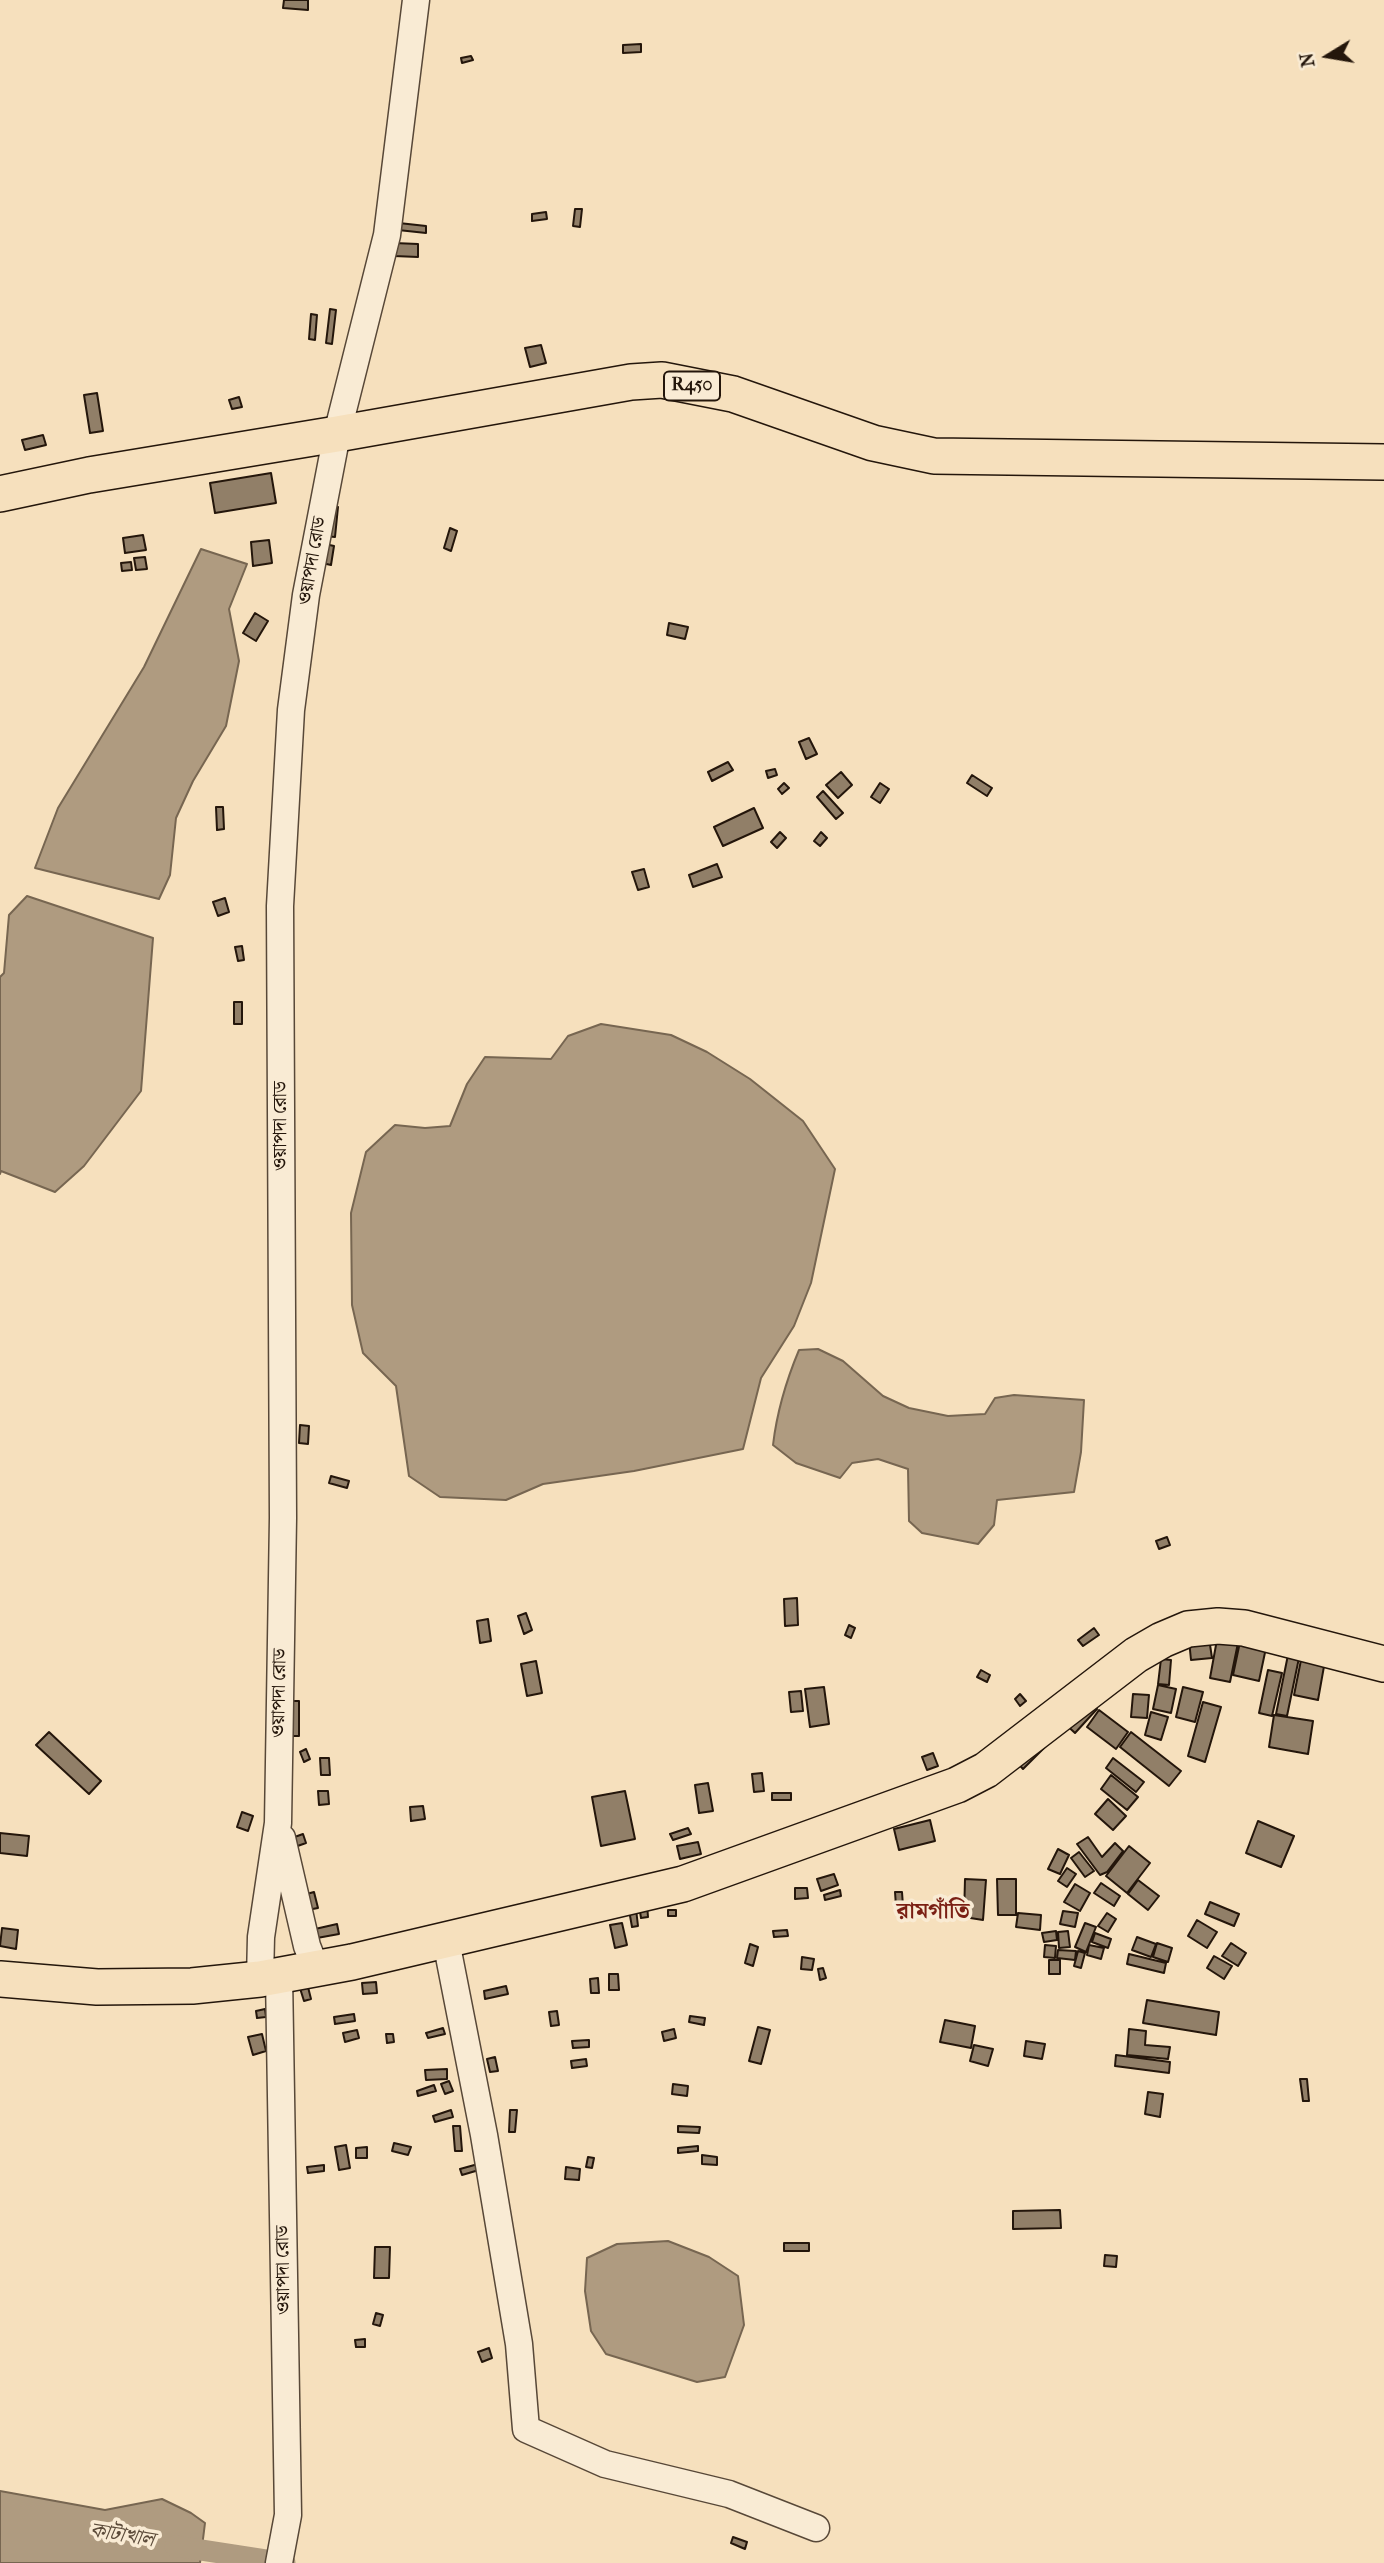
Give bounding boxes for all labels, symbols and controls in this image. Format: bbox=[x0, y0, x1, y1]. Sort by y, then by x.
north arrow bbox=[1293, 21, 1363, 91]
text: N bbox=[1295, 51, 1320, 69]
road number: R450 bbox=[664, 372, 720, 400]
street label: ওয়াপদা রোড bbox=[294, 515, 332, 607]
street label: ওয়াপদা রোড bbox=[270, 1081, 292, 1171]
street label: ওয়াপদা রোড bbox=[268, 1648, 292, 1738]
district label: রামগাঁতি bbox=[897, 1898, 969, 1926]
street label: ওয়াপদা রোড bbox=[272, 2225, 296, 2315]
water label: কাটাখাল bbox=[88, 2519, 156, 2553]

